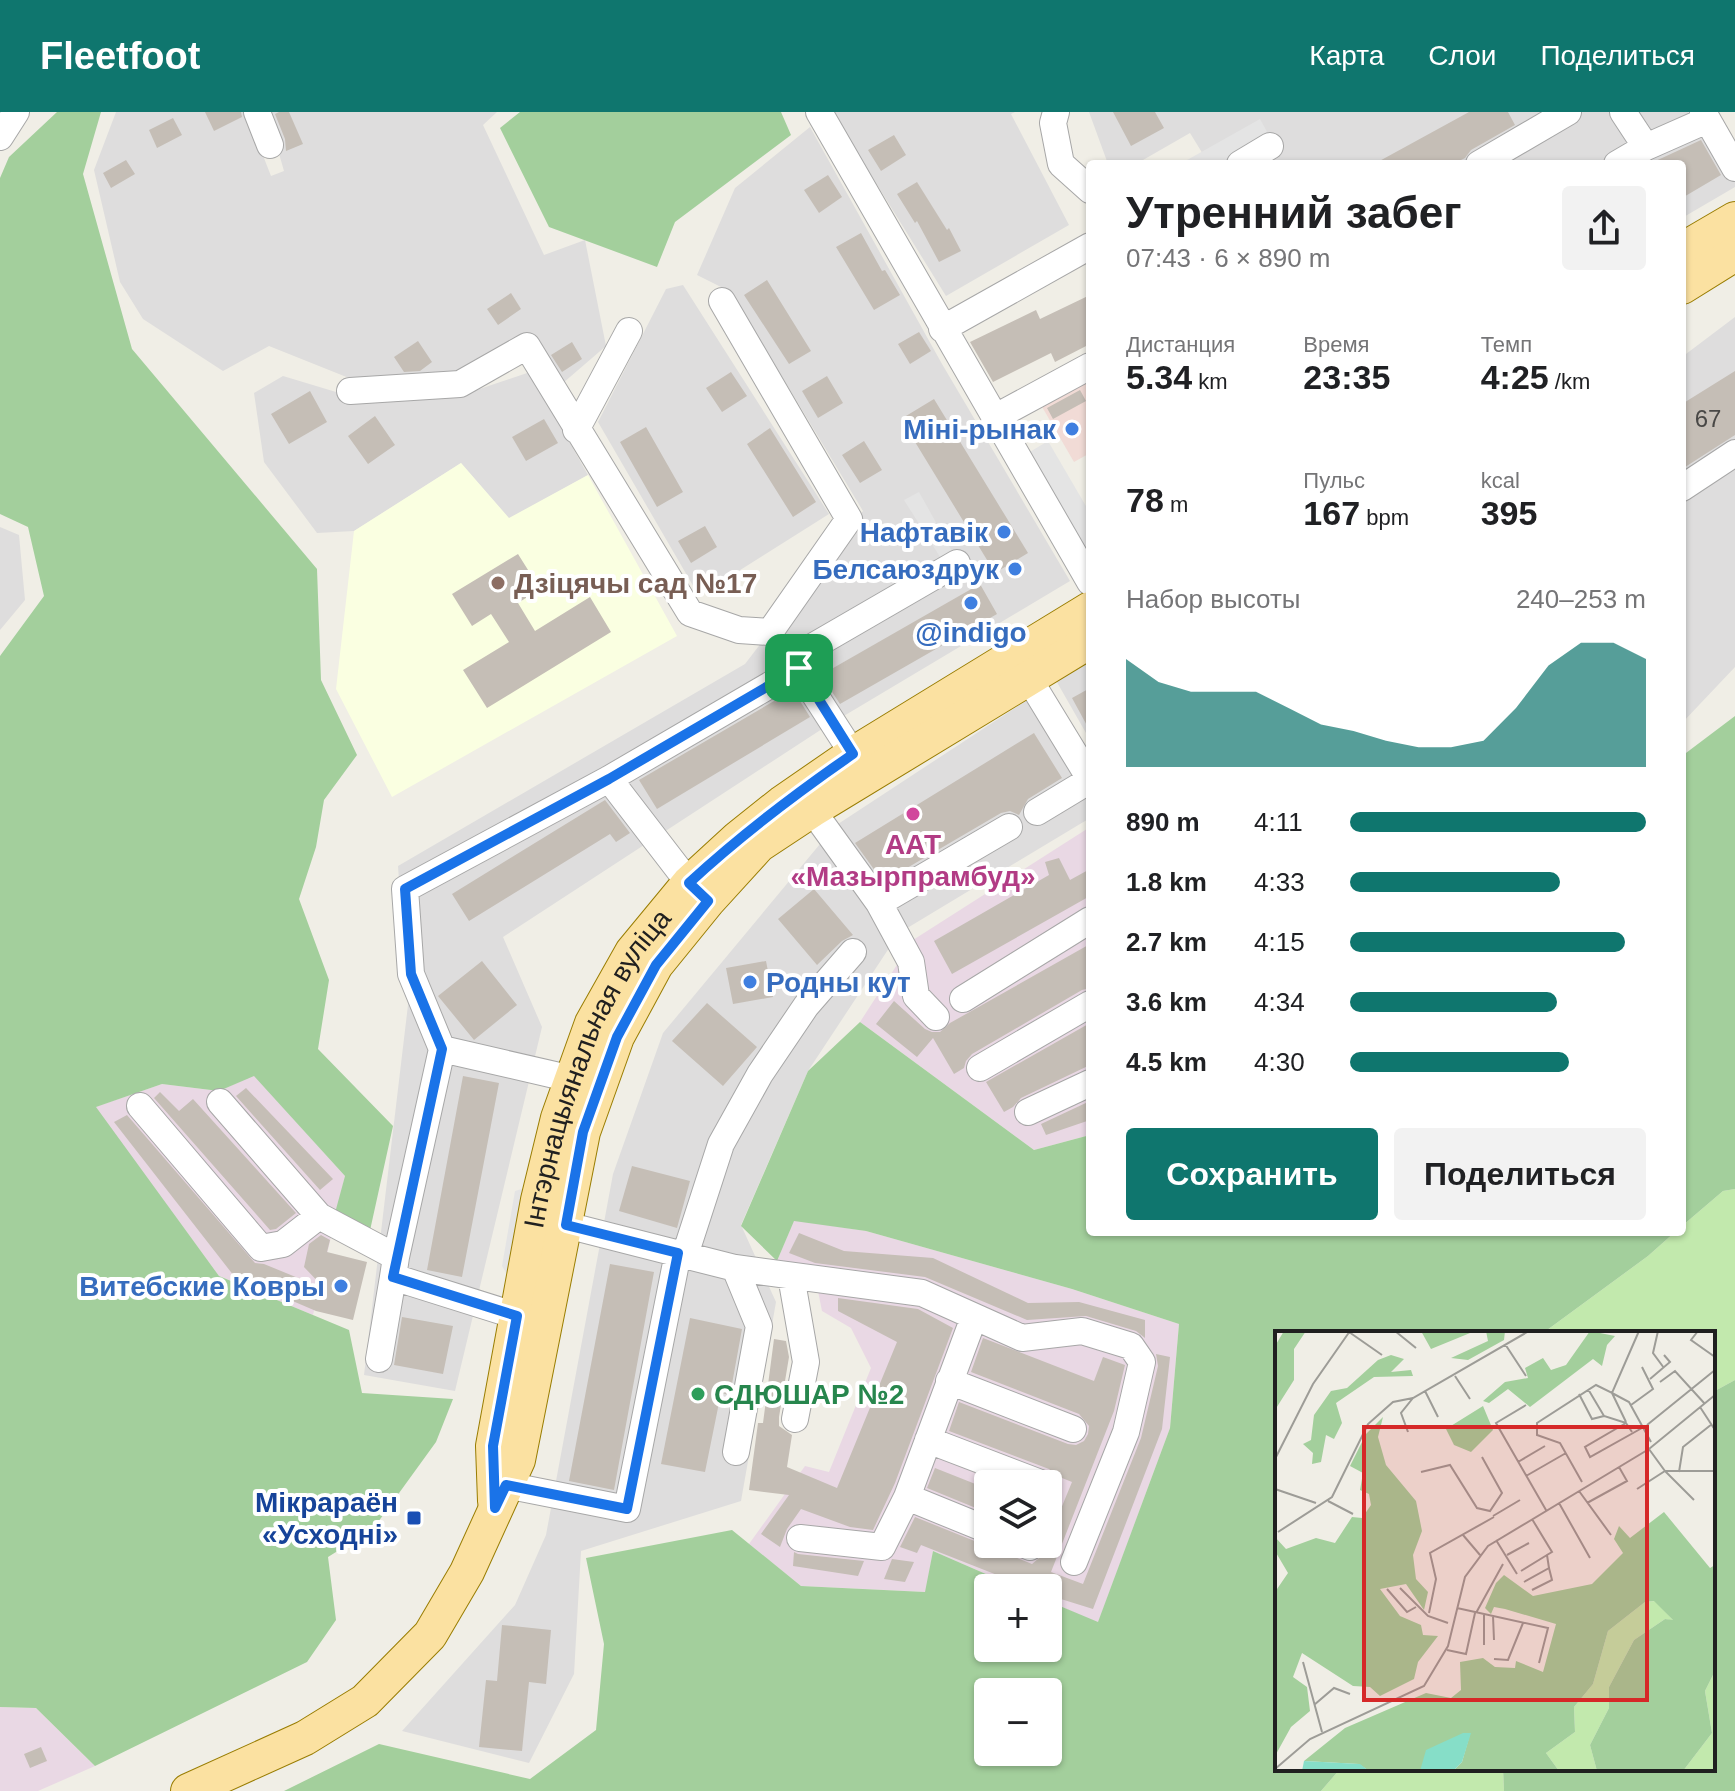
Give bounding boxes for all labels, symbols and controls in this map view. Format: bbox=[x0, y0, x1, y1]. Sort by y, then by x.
text: Fleetfoot bbox=[40, 35, 200, 77]
text: Карта bbox=[1309, 40, 1384, 71]
text: Слои bbox=[1428, 40, 1496, 71]
text: Поделиться bbox=[1540, 40, 1695, 71]
button: share bbox=[1562, 186, 1646, 270]
text: Утренний забег bbox=[1126, 188, 1461, 237]
text: 07:43 · 6 × 890 m bbox=[1126, 243, 1331, 273]
text: Дистанция bbox=[1126, 332, 1235, 357]
text: Время bbox=[1303, 332, 1370, 357]
text: Темп bbox=[1481, 332, 1532, 357]
text: 5.34 bbox=[1126, 358, 1192, 396]
text: 23:35 bbox=[1303, 358, 1390, 396]
text: 4:25 bbox=[1481, 358, 1549, 396]
text: km bbox=[1192, 369, 1228, 394]
text: /km bbox=[1549, 369, 1590, 394]
house number: 67 bbox=[1695, 405, 1721, 432]
place label: Міні-рынак bbox=[903, 414, 1057, 445]
marker: Міні-рынак bbox=[1063, 420, 1081, 438]
text: Пульс bbox=[1303, 468, 1365, 493]
text: kcal bbox=[1481, 468, 1520, 493]
text: 78 bbox=[1126, 481, 1164, 519]
text: m bbox=[1164, 492, 1188, 517]
text: 167 bbox=[1303, 494, 1360, 532]
text: 395 bbox=[1481, 494, 1537, 532]
text: bpm bbox=[1360, 505, 1409, 530]
place label: Нафтавік bbox=[860, 517, 989, 548]
marker: Нафтавік bbox=[995, 523, 1013, 541]
place label: Белсаюздрук bbox=[812, 554, 1000, 585]
marker: Белсаюздрук bbox=[1006, 560, 1024, 578]
place label: Дзіцячы сад №17 bbox=[514, 568, 757, 599]
marker: Дзіцячы сад №17 bbox=[489, 574, 507, 592]
text: Набор высоты bbox=[1126, 584, 1301, 614]
text: 240–253 m bbox=[1516, 584, 1646, 614]
marker: @indigo bbox=[962, 594, 980, 612]
place label: @indigo bbox=[915, 617, 1027, 648]
pin bbox=[765, 634, 833, 702]
icon: arrive bbox=[777, 646, 821, 690]
marker: ААТ «Мазырпрамбуд» bbox=[904, 805, 922, 823]
text: 890 m bbox=[1126, 807, 1200, 837]
text: 4:11 bbox=[1254, 807, 1303, 837]
place label: ААТ «Мазырпрамбуд» bbox=[790, 829, 1036, 892]
text: 1.8 km bbox=[1126, 867, 1207, 897]
text: 4:33 bbox=[1254, 867, 1305, 897]
street label: Інтэрнацыянальная вуліца bbox=[518, 903, 677, 1231]
text: 2.7 km bbox=[1126, 927, 1207, 957]
text: 4:15 bbox=[1254, 927, 1305, 957]
place label: Родны кут bbox=[766, 967, 911, 998]
marker: Родны кут bbox=[741, 973, 759, 991]
text: 3.6 km bbox=[1126, 987, 1207, 1017]
text: 4:34 bbox=[1254, 987, 1305, 1017]
text: 4.5 km bbox=[1126, 1047, 1207, 1077]
text: 4:30 bbox=[1254, 1047, 1305, 1077]
button: Сохранить bbox=[1126, 1128, 1378, 1220]
button: Поделиться bbox=[1394, 1128, 1646, 1220]
place label: Витебские Ковры bbox=[79, 1271, 325, 1302]
marker: Витебские Ковры bbox=[332, 1277, 350, 1295]
inset map bbox=[1275, 1331, 1715, 1771]
place label: СДЮШАР №2 bbox=[714, 1379, 904, 1410]
marker: СДЮШАР №2 bbox=[689, 1385, 707, 1403]
map controls bbox=[974, 1470, 1062, 1766]
button: layers bbox=[974, 1470, 1062, 1558]
place label: Мікрараён «Усходні» bbox=[255, 1487, 398, 1550]
marker: Мікрараён «Усходні» bbox=[405, 1509, 423, 1527]
button: + bbox=[974, 1574, 1062, 1662]
button: − bbox=[974, 1678, 1062, 1766]

